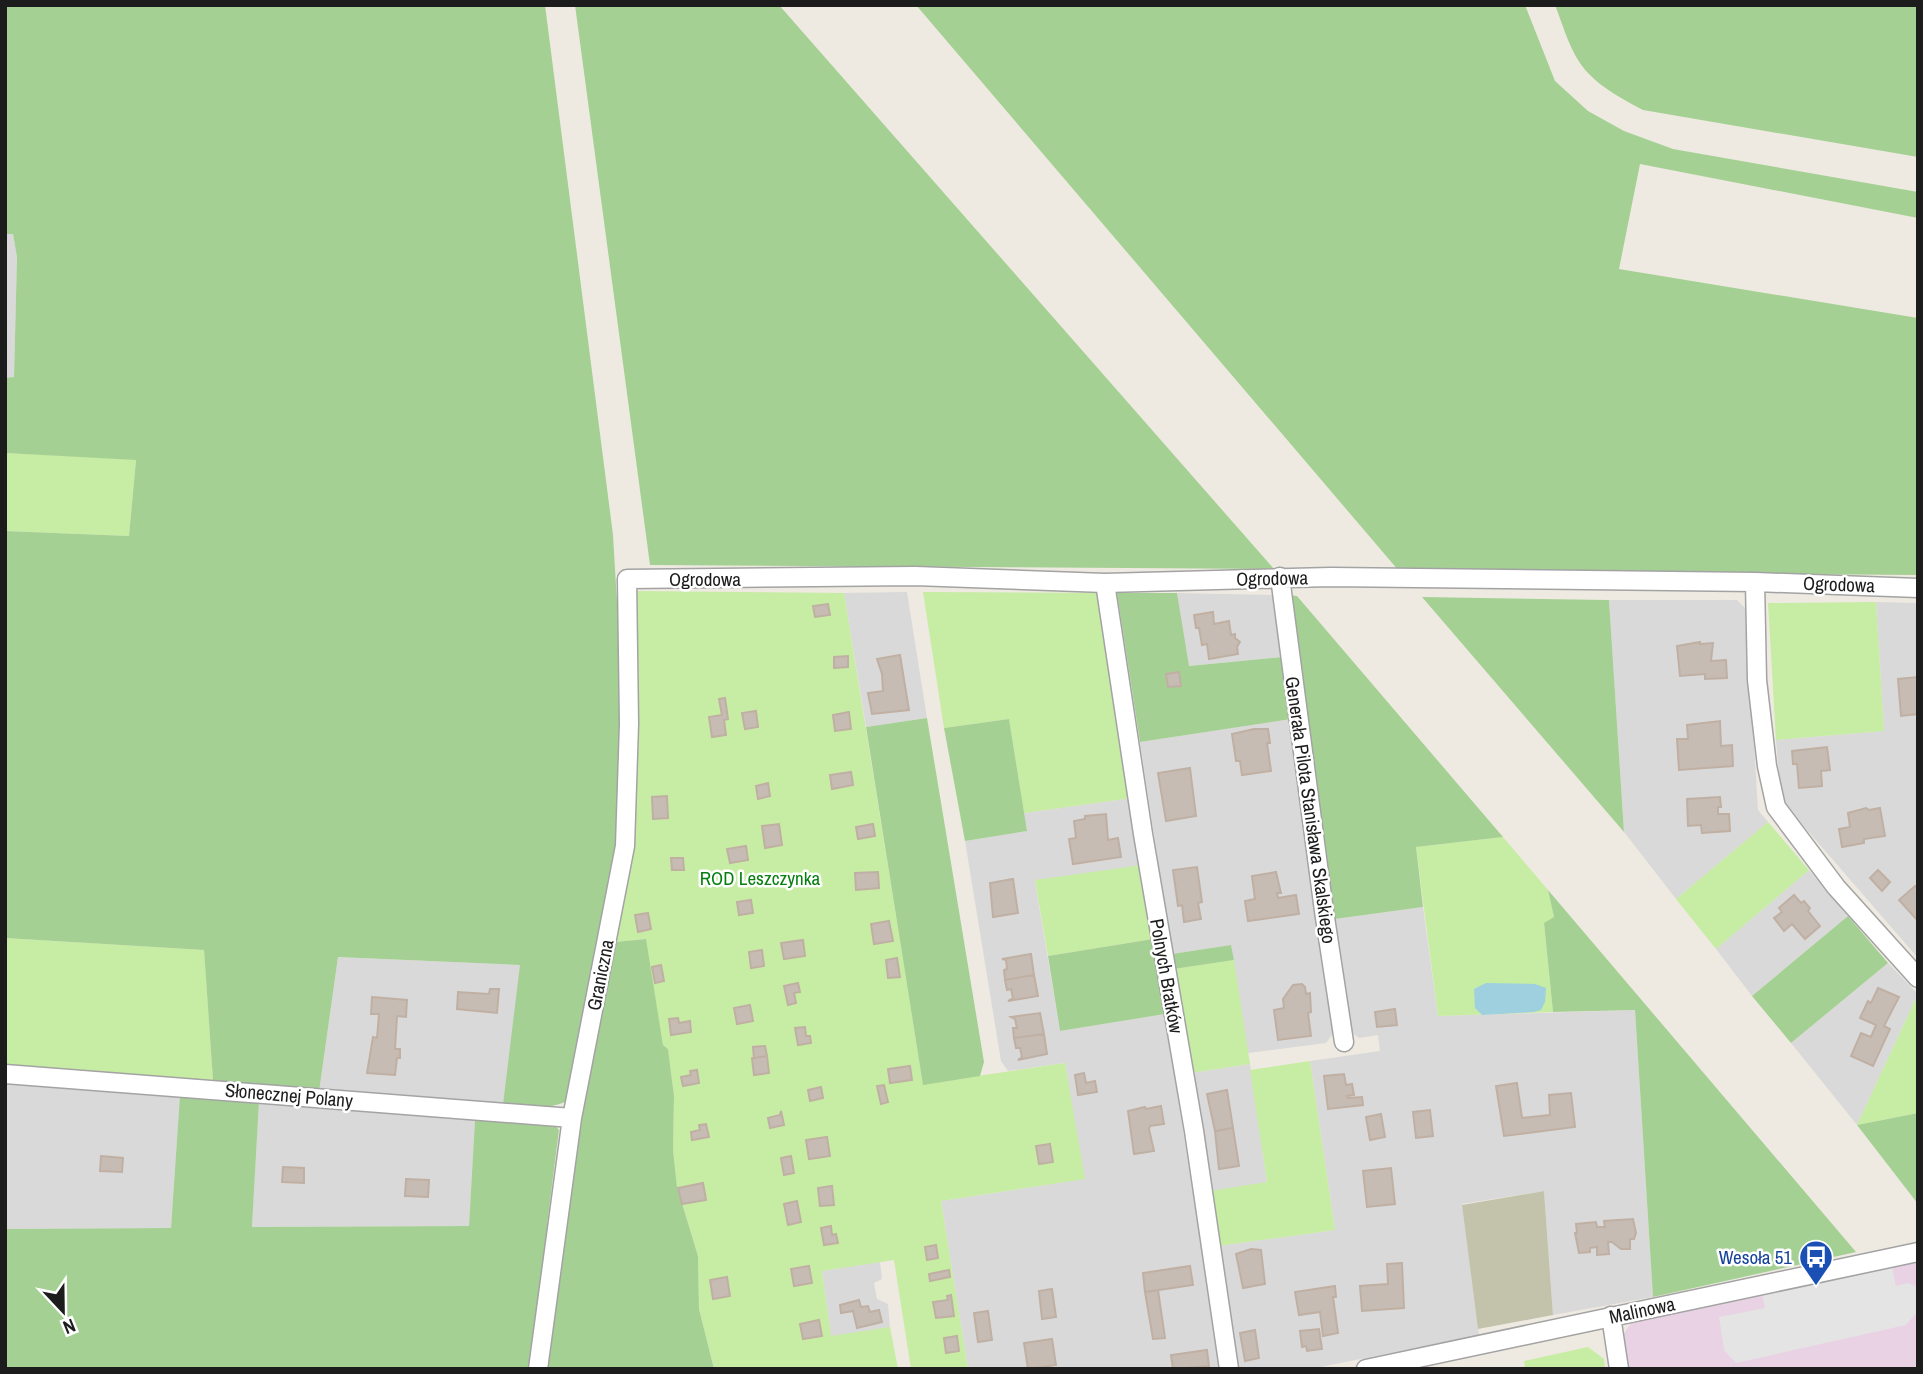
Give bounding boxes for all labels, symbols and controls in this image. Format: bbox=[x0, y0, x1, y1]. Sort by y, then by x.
street label: Ogrodowa bbox=[1236, 564, 1308, 592]
street label: Ogrodowa bbox=[669, 566, 741, 592]
street label: Ogrodowa bbox=[1803, 570, 1876, 598]
street label: Generała Pilota Stanisława Skalskiego bbox=[1279, 675, 1343, 945]
park label: ROD Leszczynka bbox=[700, 865, 821, 891]
street label: Polnych Bratków bbox=[1144, 917, 1190, 1036]
street label: Graniczna bbox=[580, 937, 620, 1013]
street label: Słonecznej Polany bbox=[224, 1076, 354, 1114]
bus stop icon: Wesoła 51 bbox=[1797, 1238, 1835, 1287]
place label: Wesoła 51 bbox=[1719, 1244, 1792, 1270]
north arrow bbox=[28, 1276, 98, 1346]
street label: Malinowa bbox=[1607, 1290, 1678, 1330]
text: N bbox=[59, 1313, 79, 1341]

